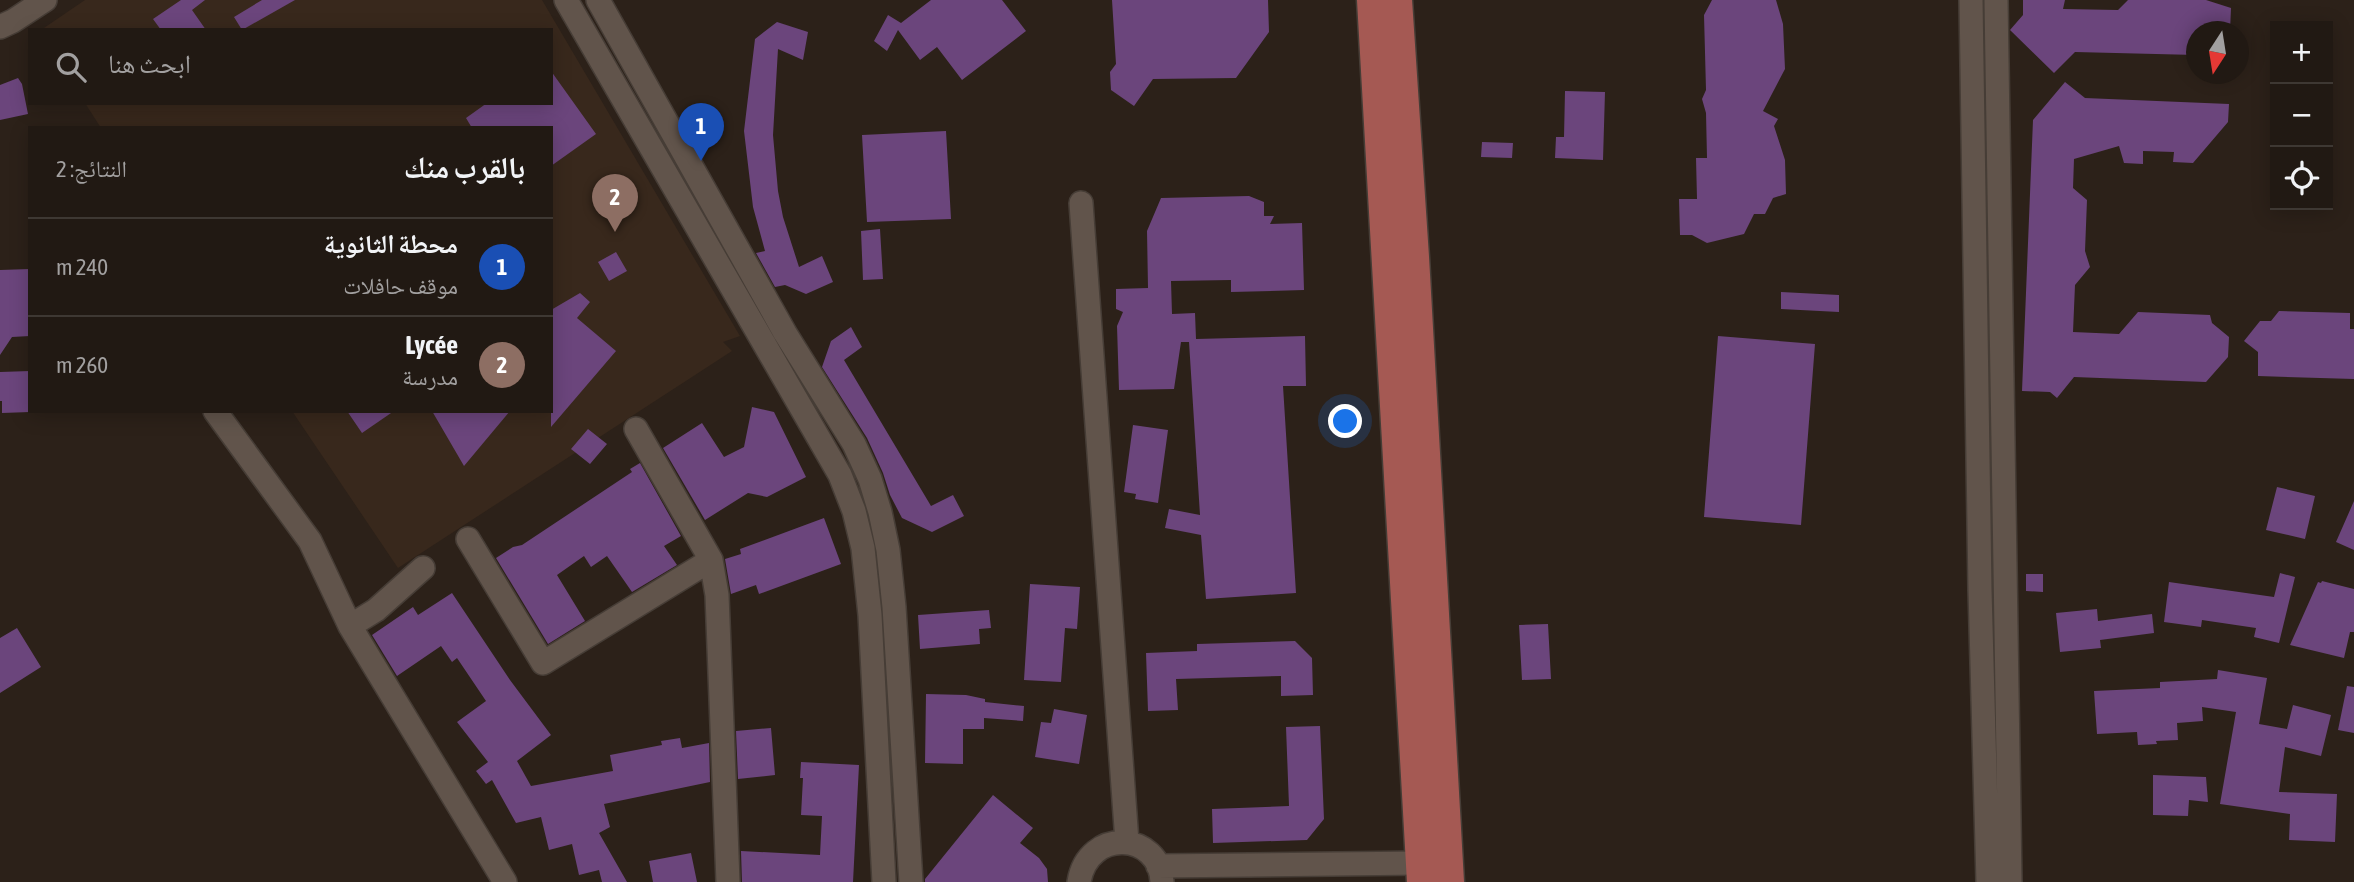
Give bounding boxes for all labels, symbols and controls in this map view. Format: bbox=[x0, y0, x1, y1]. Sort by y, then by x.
north arrow bbox=[2186, 21, 2249, 84]
map controls bbox=[2270, 21, 2333, 210]
button: + bbox=[2270, 21, 2333, 84]
search box bbox=[28, 28, 553, 105]
icon: search bbox=[52, 48, 90, 86]
text: ابحث هنا bbox=[108, 49, 191, 79]
button: − bbox=[2270, 84, 2333, 147]
pin: 1 bbox=[678, 103, 724, 161]
button: locate bbox=[2270, 147, 2333, 210]
text: بالقرب منك bbox=[404, 150, 525, 184]
text: النتائج: 2 bbox=[56, 156, 127, 182]
pin: 2 bbox=[592, 174, 638, 232]
text: محطة الثانوية bbox=[324, 229, 458, 259]
text: 240 m bbox=[56, 254, 108, 280]
text: 1 bbox=[497, 254, 507, 280]
text: موقف حافلات bbox=[343, 273, 458, 299]
text: Lycée bbox=[405, 330, 458, 360]
text: 260 m bbox=[56, 352, 108, 378]
text: 2 bbox=[497, 352, 507, 378]
text: مدرسة bbox=[402, 364, 458, 390]
your location bbox=[1328, 404, 1362, 438]

